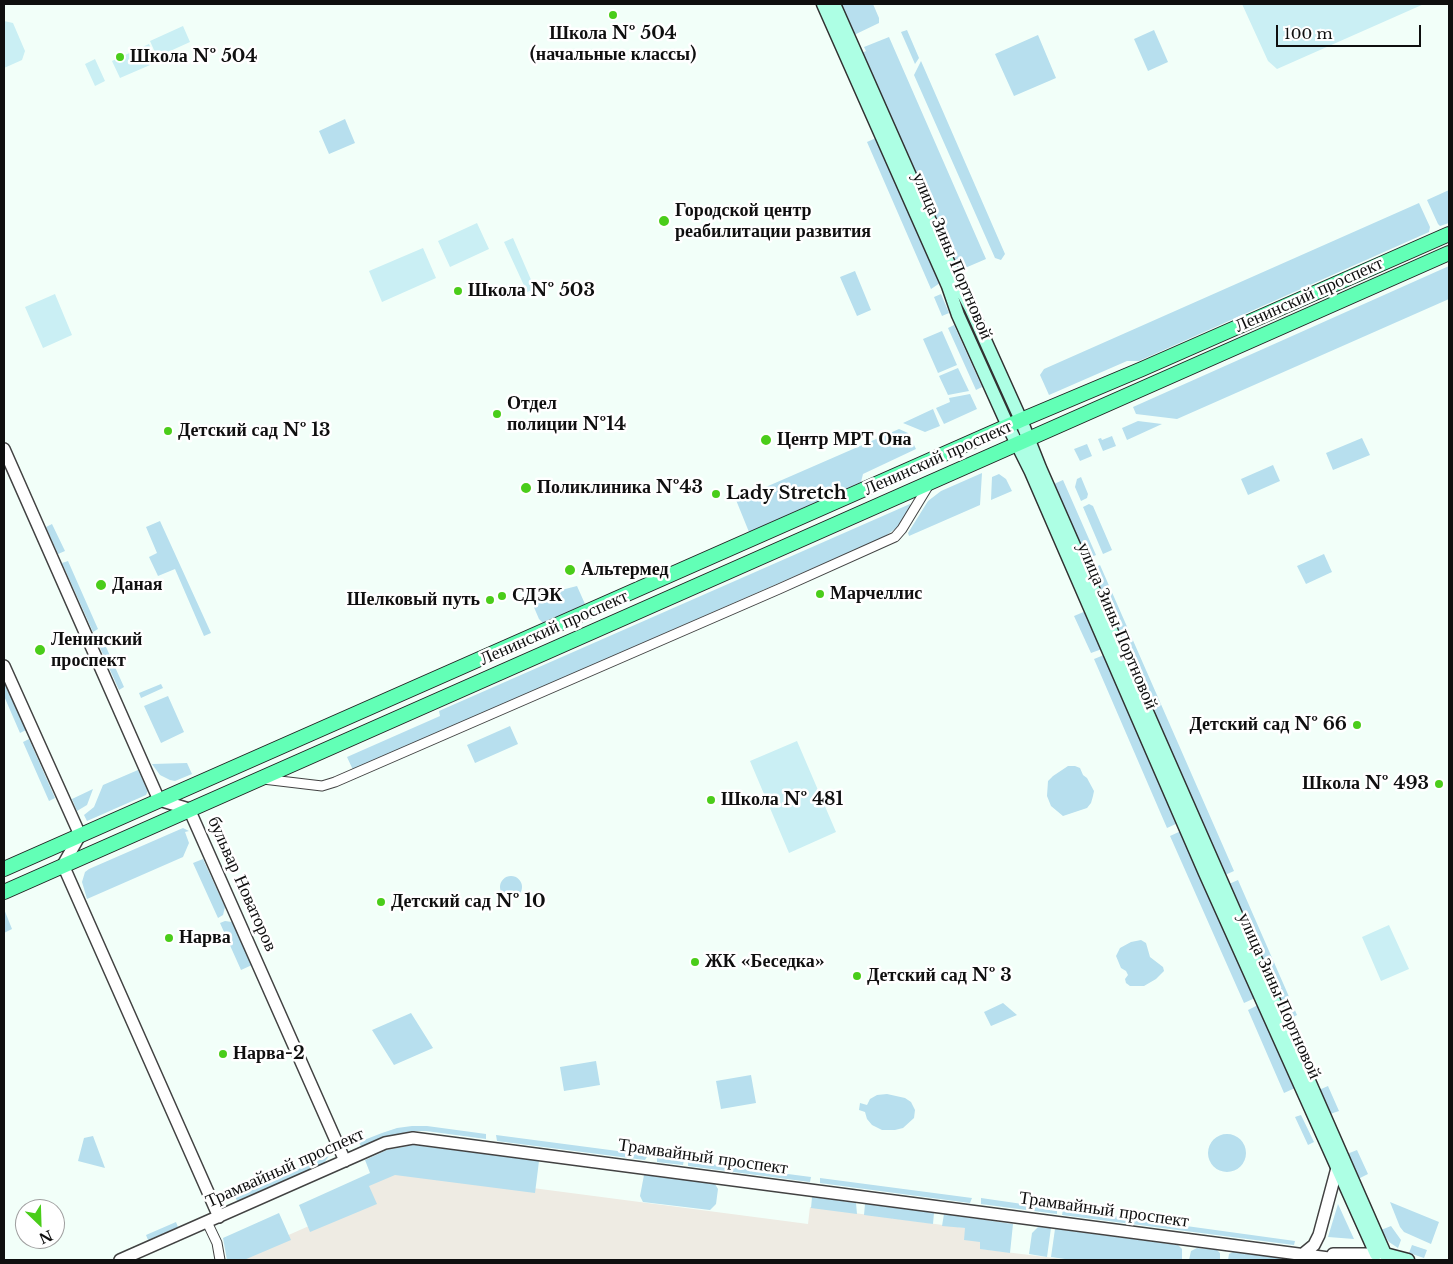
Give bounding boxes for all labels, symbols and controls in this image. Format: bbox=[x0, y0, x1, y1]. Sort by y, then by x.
marker: Школа № 504 (начальные классы) bbox=[607, 9, 619, 21]
scale bar bbox=[1278, 15, 1423, 47]
place label: Школа № 504 (начальные классы) bbox=[530, 23, 696, 66]
text: 100 m bbox=[1284, 24, 1333, 43]
place label: Школа № 504 bbox=[130, 46, 257, 68]
marker: Школа № 504 bbox=[114, 51, 126, 63]
street label: улица Зины Портновой bbox=[907, 169, 997, 343]
place label: Городской центр реабилитации развития bbox=[675, 200, 871, 242]
marker: Городской центр реабилитации развития bbox=[657, 214, 671, 228]
street label: Ленинский проспект bbox=[1231, 253, 1387, 337]
place label: Школа № 503 bbox=[468, 280, 595, 302]
marker: Школа № 503 bbox=[452, 285, 464, 297]
place label: Отдел полиции №14 bbox=[507, 393, 626, 436]
marker: Отдел полиции №14 bbox=[491, 408, 503, 420]
street label: Ленинский проспект bbox=[860, 416, 1016, 500]
place label: Детский сад № 13 bbox=[178, 420, 331, 442]
marker: Детский сад № 13 bbox=[162, 425, 174, 437]
place label: Центр МРТ Она bbox=[777, 429, 912, 451]
marker: Центр МРТ Она bbox=[759, 433, 773, 447]
place label: Поликлиника №43 bbox=[537, 477, 703, 499]
marker: Поликлиника №43 bbox=[519, 481, 533, 495]
place label: Lady Stretch bbox=[726, 483, 847, 505]
marker: Lady Stretch bbox=[710, 488, 722, 500]
street label: улица Зины Портновой bbox=[1072, 539, 1162, 713]
place label: Альтермед bbox=[581, 559, 669, 581]
marker: Альтермед bbox=[563, 563, 577, 577]
place label: Даная bbox=[112, 574, 162, 596]
marker: Даная bbox=[94, 578, 108, 592]
place label: Марчеллис bbox=[830, 583, 922, 605]
place label: СДЭК bbox=[512, 585, 562, 607]
street label: Ленинский проспект bbox=[476, 586, 632, 670]
marker: Марчеллис bbox=[814, 588, 826, 600]
place label: Шелковый путь bbox=[347, 589, 480, 611]
marker: СДЭК bbox=[496, 590, 508, 602]
marker: Шелковый путь bbox=[484, 594, 496, 606]
place label: Ленинский проспект bbox=[51, 629, 142, 672]
marker: Ленинский проспект bbox=[33, 643, 47, 657]
place label: Детский сад № 66 bbox=[1189, 714, 1347, 736]
marker: Детский сад № 66 bbox=[1351, 719, 1363, 731]
place label: Школа № 493 bbox=[1302, 773, 1429, 795]
marker: Школа № 493 bbox=[1433, 778, 1445, 790]
place label: Школа № 481 bbox=[721, 789, 843, 811]
marker: Школа № 481 bbox=[705, 794, 717, 806]
street label: бульвар Новаторов bbox=[203, 813, 281, 955]
place label: Детский сад № 10 bbox=[391, 891, 546, 913]
marker: Детский сад № 10 bbox=[375, 896, 387, 908]
street label: улица Зины Портновой bbox=[1233, 910, 1325, 1082]
place label: Нарва bbox=[179, 927, 231, 949]
marker: Нарва bbox=[163, 932, 175, 944]
place label: ЖК «Беседка» bbox=[705, 951, 825, 973]
marker: ЖК «Беседка» bbox=[689, 956, 701, 968]
place label: Детский сад № 3 bbox=[867, 965, 1012, 987]
marker: Детский сад № 3 bbox=[851, 970, 863, 982]
place label: Нарва-2 bbox=[233, 1043, 305, 1065]
marker: Нарва-2 bbox=[217, 1048, 229, 1060]
street label: Трамвайный проспект bbox=[202, 1123, 368, 1213]
street label: Трамвайный проспект bbox=[617, 1134, 789, 1180]
street label: Трамвайный проспект bbox=[1018, 1187, 1190, 1233]
north arrow bbox=[15, 1199, 65, 1249]
text: N bbox=[36, 1226, 55, 1248]

